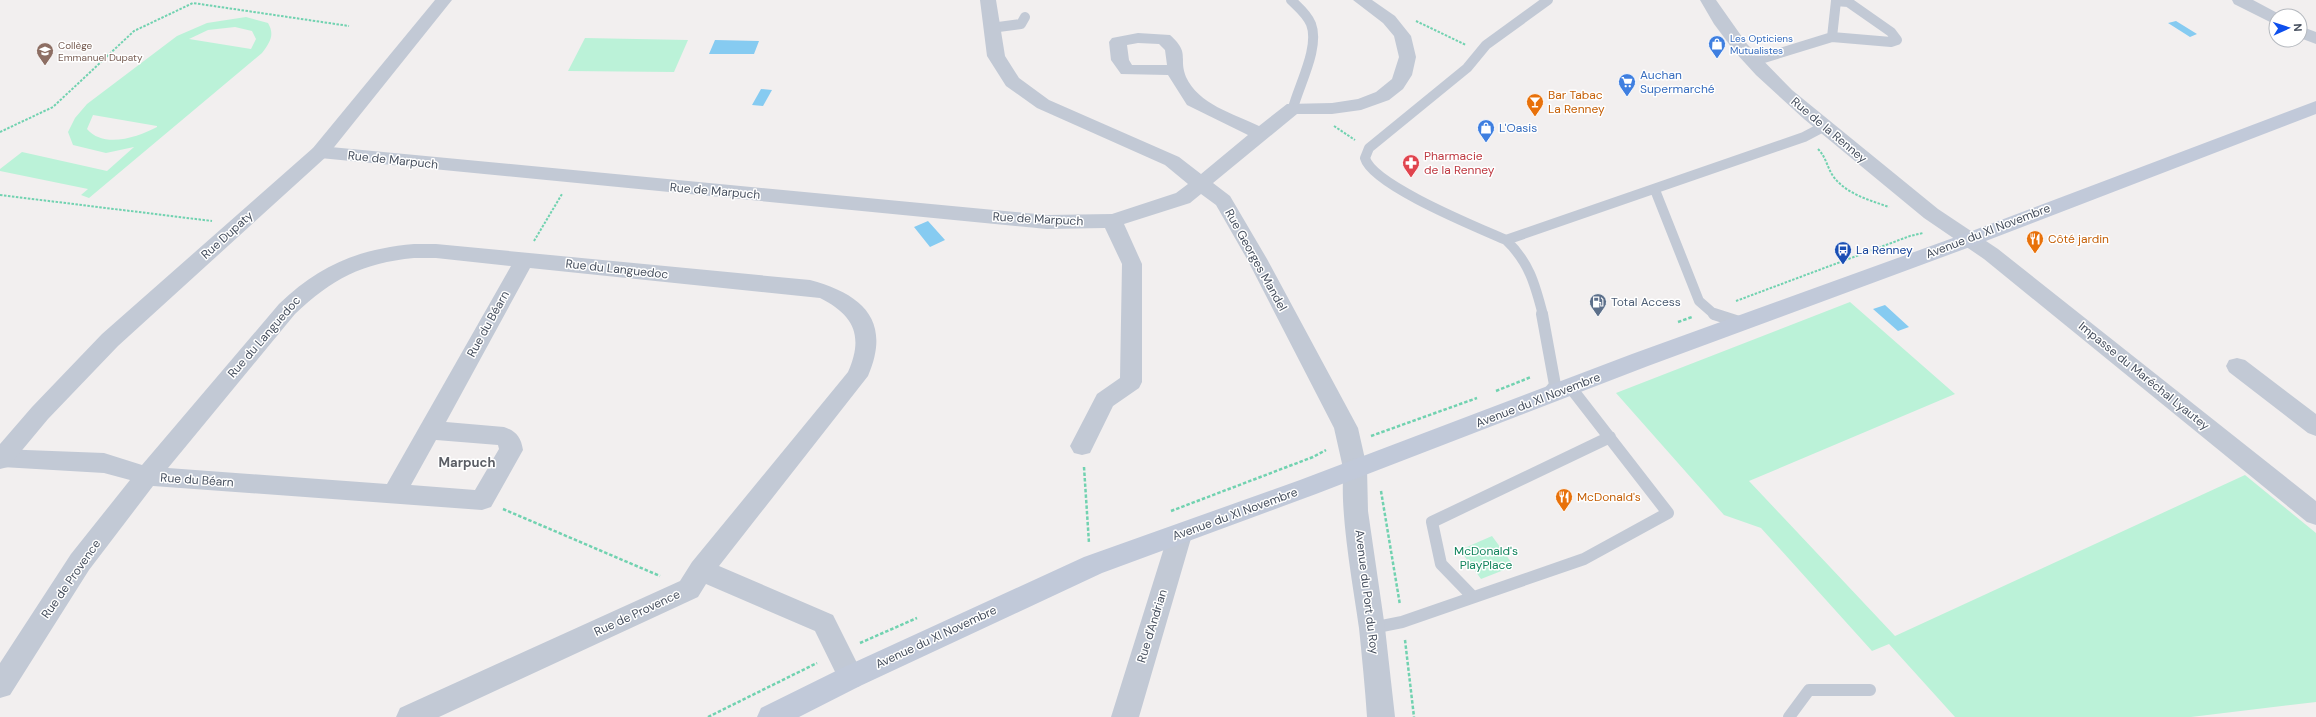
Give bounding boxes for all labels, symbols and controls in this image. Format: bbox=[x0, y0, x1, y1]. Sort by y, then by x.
north arrow bbox=[2268, 8, 2308, 48]
text: N bbox=[2291, 23, 2305, 32]
place label: Les Opticiens Mutualistes bbox=[1730, 32, 1793, 57]
shop icon: Les Opticiens Mutualistes bbox=[1707, 34, 1727, 59]
place label: Collège Emmanuel Dupaty bbox=[58, 39, 143, 64]
school or university icon: Collège Emmanuel Dupaty bbox=[35, 41, 55, 66]
place label: Auchan Supermarché bbox=[1640, 67, 1715, 97]
supermarket icon: Auchan Supermarché bbox=[1617, 72, 1637, 97]
place label: Bar Tabac La Renney bbox=[1548, 87, 1605, 117]
bar icon: Bar Tabac La Renney bbox=[1525, 92, 1545, 117]
street label: Rue de la Renney bbox=[1788, 93, 1871, 167]
shop icon: L'Oasis bbox=[1476, 118, 1496, 143]
place label: L'Oasis bbox=[1499, 120, 1537, 136]
street label: Rue de Marpuch bbox=[347, 147, 439, 173]
place label: Pharmacie de la Renney bbox=[1424, 148, 1495, 178]
pharmacy icon: Pharmacie de la Renney bbox=[1401, 153, 1421, 178]
street label: Rue de Marpuch bbox=[669, 179, 761, 203]
street label: Avenue du XI Novembre bbox=[1924, 200, 2053, 262]
street label: Rue Georges Mandel bbox=[1221, 206, 1291, 314]
street label: Rue Dupaty bbox=[198, 207, 257, 262]
street label: Rue de Marpuch bbox=[992, 209, 1084, 229]
restaurant icon: Côté jardin bbox=[2025, 229, 2045, 254]
place label: Côté jardin bbox=[2048, 231, 2109, 247]
bus stop icon: La Renney bbox=[1833, 240, 1853, 265]
place label: La Renney bbox=[1856, 242, 1913, 258]
street label: Rue du Languedoc bbox=[565, 256, 669, 282]
street label: Rue du Béarn bbox=[463, 288, 513, 360]
fuel station icon: Total Access bbox=[1588, 292, 1608, 317]
street label: Rue du Languedoc bbox=[224, 293, 304, 381]
place label: Total Access bbox=[1611, 294, 1681, 310]
street label: Impasse du Maréchal Lyautey bbox=[2075, 318, 2213, 434]
street label: Avenue du XI Novembre bbox=[1474, 369, 1603, 431]
district label: Marpuch bbox=[439, 454, 495, 471]
street label: Rue du Béarn bbox=[160, 469, 234, 491]
street label: Avenue du XI Novembre bbox=[1170, 484, 1300, 544]
restaurant icon: McDonald's bbox=[1554, 487, 1574, 512]
place label: McDonald's bbox=[1577, 489, 1641, 505]
street label: Avenue du Port du Roy bbox=[1351, 529, 1383, 655]
street label: Rue de Provence bbox=[38, 536, 104, 622]
park label: McDonald's PlayPlace bbox=[1454, 543, 1518, 573]
street label: Rue de Provence bbox=[591, 586, 683, 640]
street label: Rue d'Andrian bbox=[1133, 587, 1171, 665]
street label: Avenue du XI Novembre bbox=[873, 602, 999, 672]

